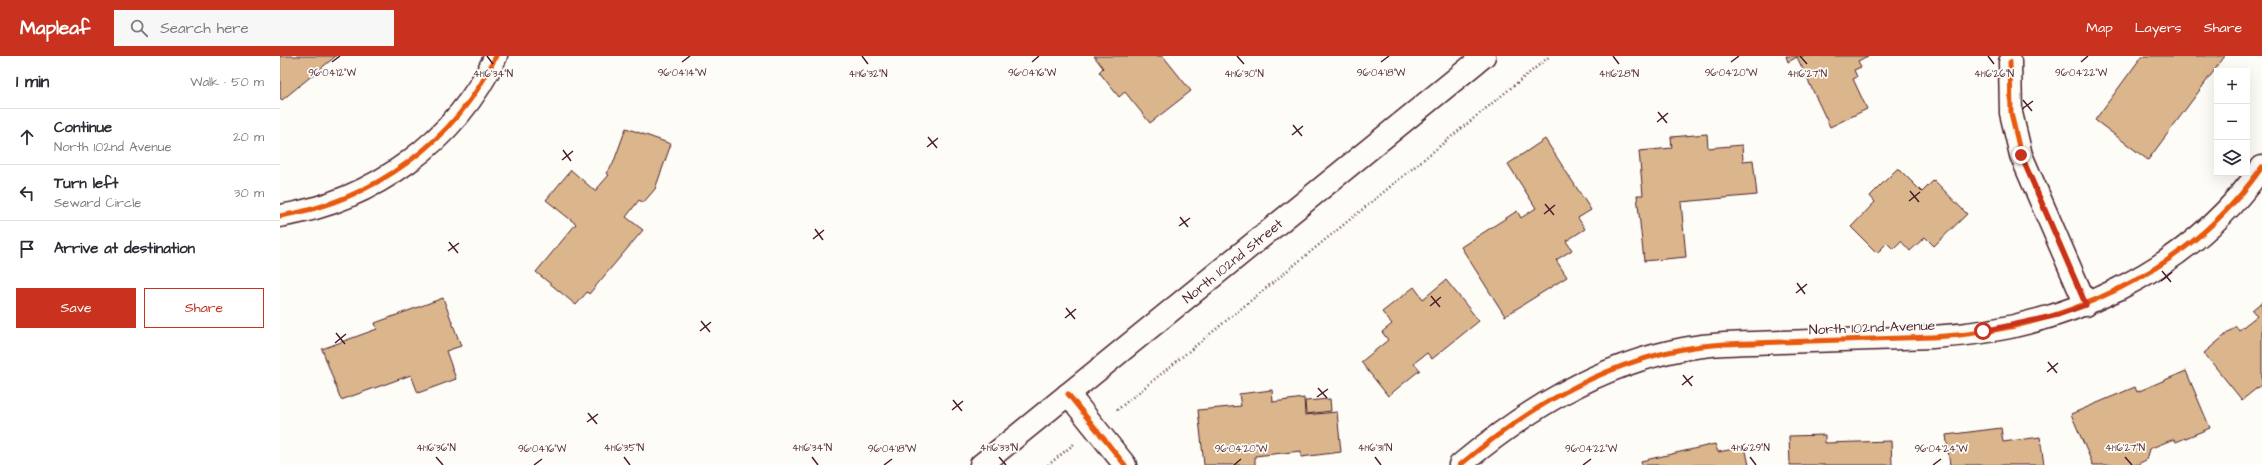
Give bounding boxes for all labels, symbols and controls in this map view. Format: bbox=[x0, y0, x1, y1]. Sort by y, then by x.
search box bbox=[114, 10, 394, 46]
text: Mapleaf bbox=[20, 15, 90, 42]
icon: search bbox=[128, 17, 150, 39]
text: Search here bbox=[160, 18, 249, 39]
text: Map bbox=[2086, 18, 2113, 38]
text: Layers bbox=[2135, 18, 2182, 38]
text: Share bbox=[2204, 18, 2242, 38]
text: 96°04'12"W bbox=[308, 66, 356, 80]
text: 96°04'14"W bbox=[658, 66, 707, 80]
text: 96°04'16"W bbox=[1008, 66, 1057, 80]
text: 96°04'18"W bbox=[1357, 66, 1406, 80]
text: 96°04'20"W bbox=[1705, 66, 1758, 80]
text: 96°04'22"W bbox=[2055, 66, 2108, 80]
text: 41°16'34"N bbox=[473, 67, 513, 81]
text: 41°16'32"N bbox=[849, 67, 887, 81]
text: 41°16'30"N bbox=[1224, 67, 1264, 81]
text: 41°16'28"N bbox=[1599, 67, 1639, 81]
text: 41°16'27"N bbox=[1787, 67, 1827, 81]
text: 41°16'26"N bbox=[1974, 67, 2014, 81]
map controls bbox=[2214, 68, 2250, 176]
button: + bbox=[2214, 68, 2250, 104]
text: 1 min bbox=[16, 70, 49, 94]
text: Walk · 50 m bbox=[190, 73, 264, 91]
button: − bbox=[2214, 104, 2250, 140]
text: Continue bbox=[54, 117, 112, 138]
icon: ahead bbox=[16, 126, 38, 148]
text: 20 m bbox=[233, 128, 264, 146]
text: North 102nd Avenue bbox=[54, 138, 171, 156]
button: layers bbox=[2214, 140, 2250, 176]
route end bbox=[2012, 146, 2030, 164]
text: Turn left bbox=[54, 173, 118, 194]
icon: left bbox=[16, 182, 38, 204]
text: 30 m bbox=[234, 184, 264, 202]
text: Seward Circle bbox=[54, 194, 141, 212]
street label: North 102nd Street bbox=[1178, 214, 1288, 308]
icon: arrive bbox=[16, 238, 38, 260]
text: Arrive at destination bbox=[54, 238, 195, 259]
button: Save bbox=[16, 288, 136, 328]
button: Share bbox=[144, 288, 264, 328]
street label: North 102nd Avenue bbox=[1808, 316, 1936, 340]
route start bbox=[1974, 322, 1992, 340]
text: 41°16'36"N bbox=[416, 441, 456, 455]
text: 41°16'35"N bbox=[604, 441, 644, 455]
text: 41°16'34"N bbox=[792, 441, 832, 455]
text: 41°16'33"N bbox=[980, 441, 1018, 455]
text: 41°16'31"N bbox=[1358, 441, 1392, 455]
text: 41°16'29"N bbox=[1730, 441, 1770, 455]
text: 41°16'27"N bbox=[2105, 441, 2145, 455]
text: 96°04'16"W bbox=[518, 442, 567, 456]
text: 96°04'18"W bbox=[868, 442, 917, 456]
text: 96°04'20"W bbox=[1215, 442, 1268, 456]
text: 96°04'22"W bbox=[1565, 442, 1618, 456]
text: 96°04'24"W bbox=[1914, 442, 1968, 456]

